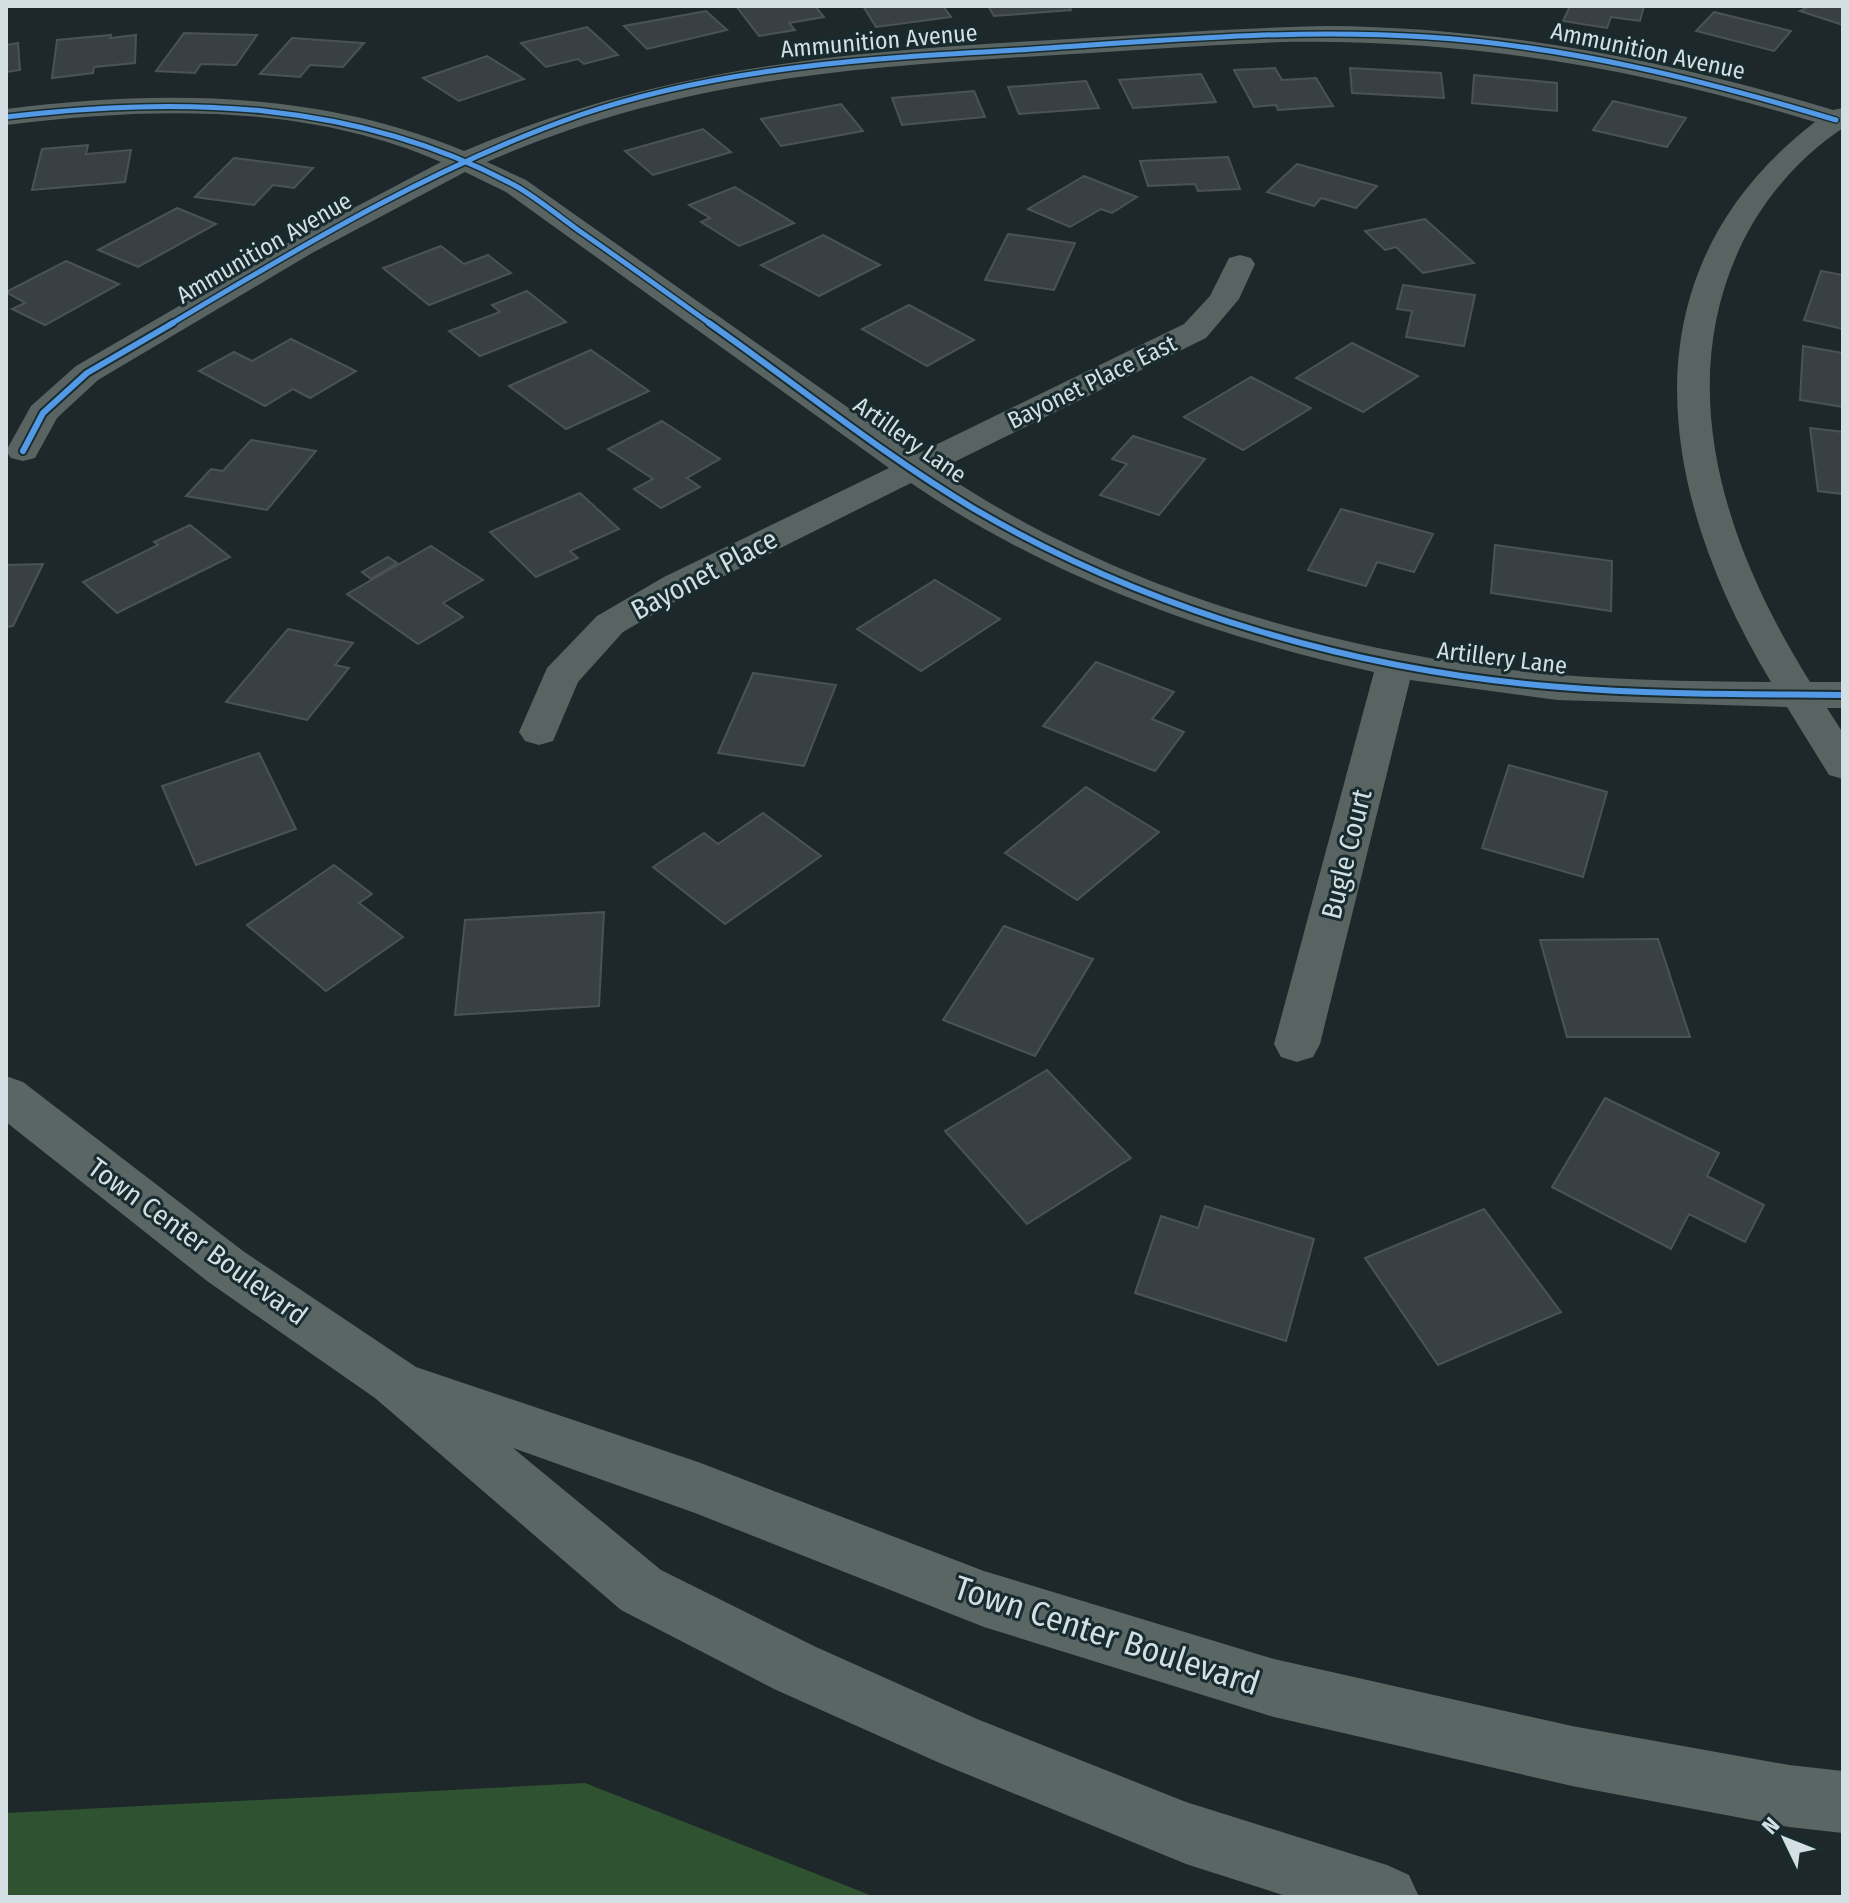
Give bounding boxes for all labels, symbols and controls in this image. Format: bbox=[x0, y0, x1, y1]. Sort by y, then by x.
street label: Ammunition Avenue bbox=[1548, 17, 1748, 85]
street label: Ammunition Avenue bbox=[779, 18, 979, 64]
street label: Ammunition Avenue bbox=[171, 186, 357, 310]
street label: Bayonet Place East bbox=[1003, 329, 1181, 435]
street label: Artillery Lane bbox=[848, 391, 972, 489]
street label: Bayonet Place bbox=[626, 522, 783, 627]
street label: Artillery Lane bbox=[1435, 636, 1569, 680]
street label: Bugle Court bbox=[1314, 785, 1379, 923]
street label: Town Center Boulevard bbox=[82, 1151, 314, 1332]
street label: Town Center Boulevard bbox=[949, 1567, 1265, 1704]
north arrow bbox=[1745, 1799, 1825, 1879]
text: N bbox=[1756, 1812, 1785, 1840]

